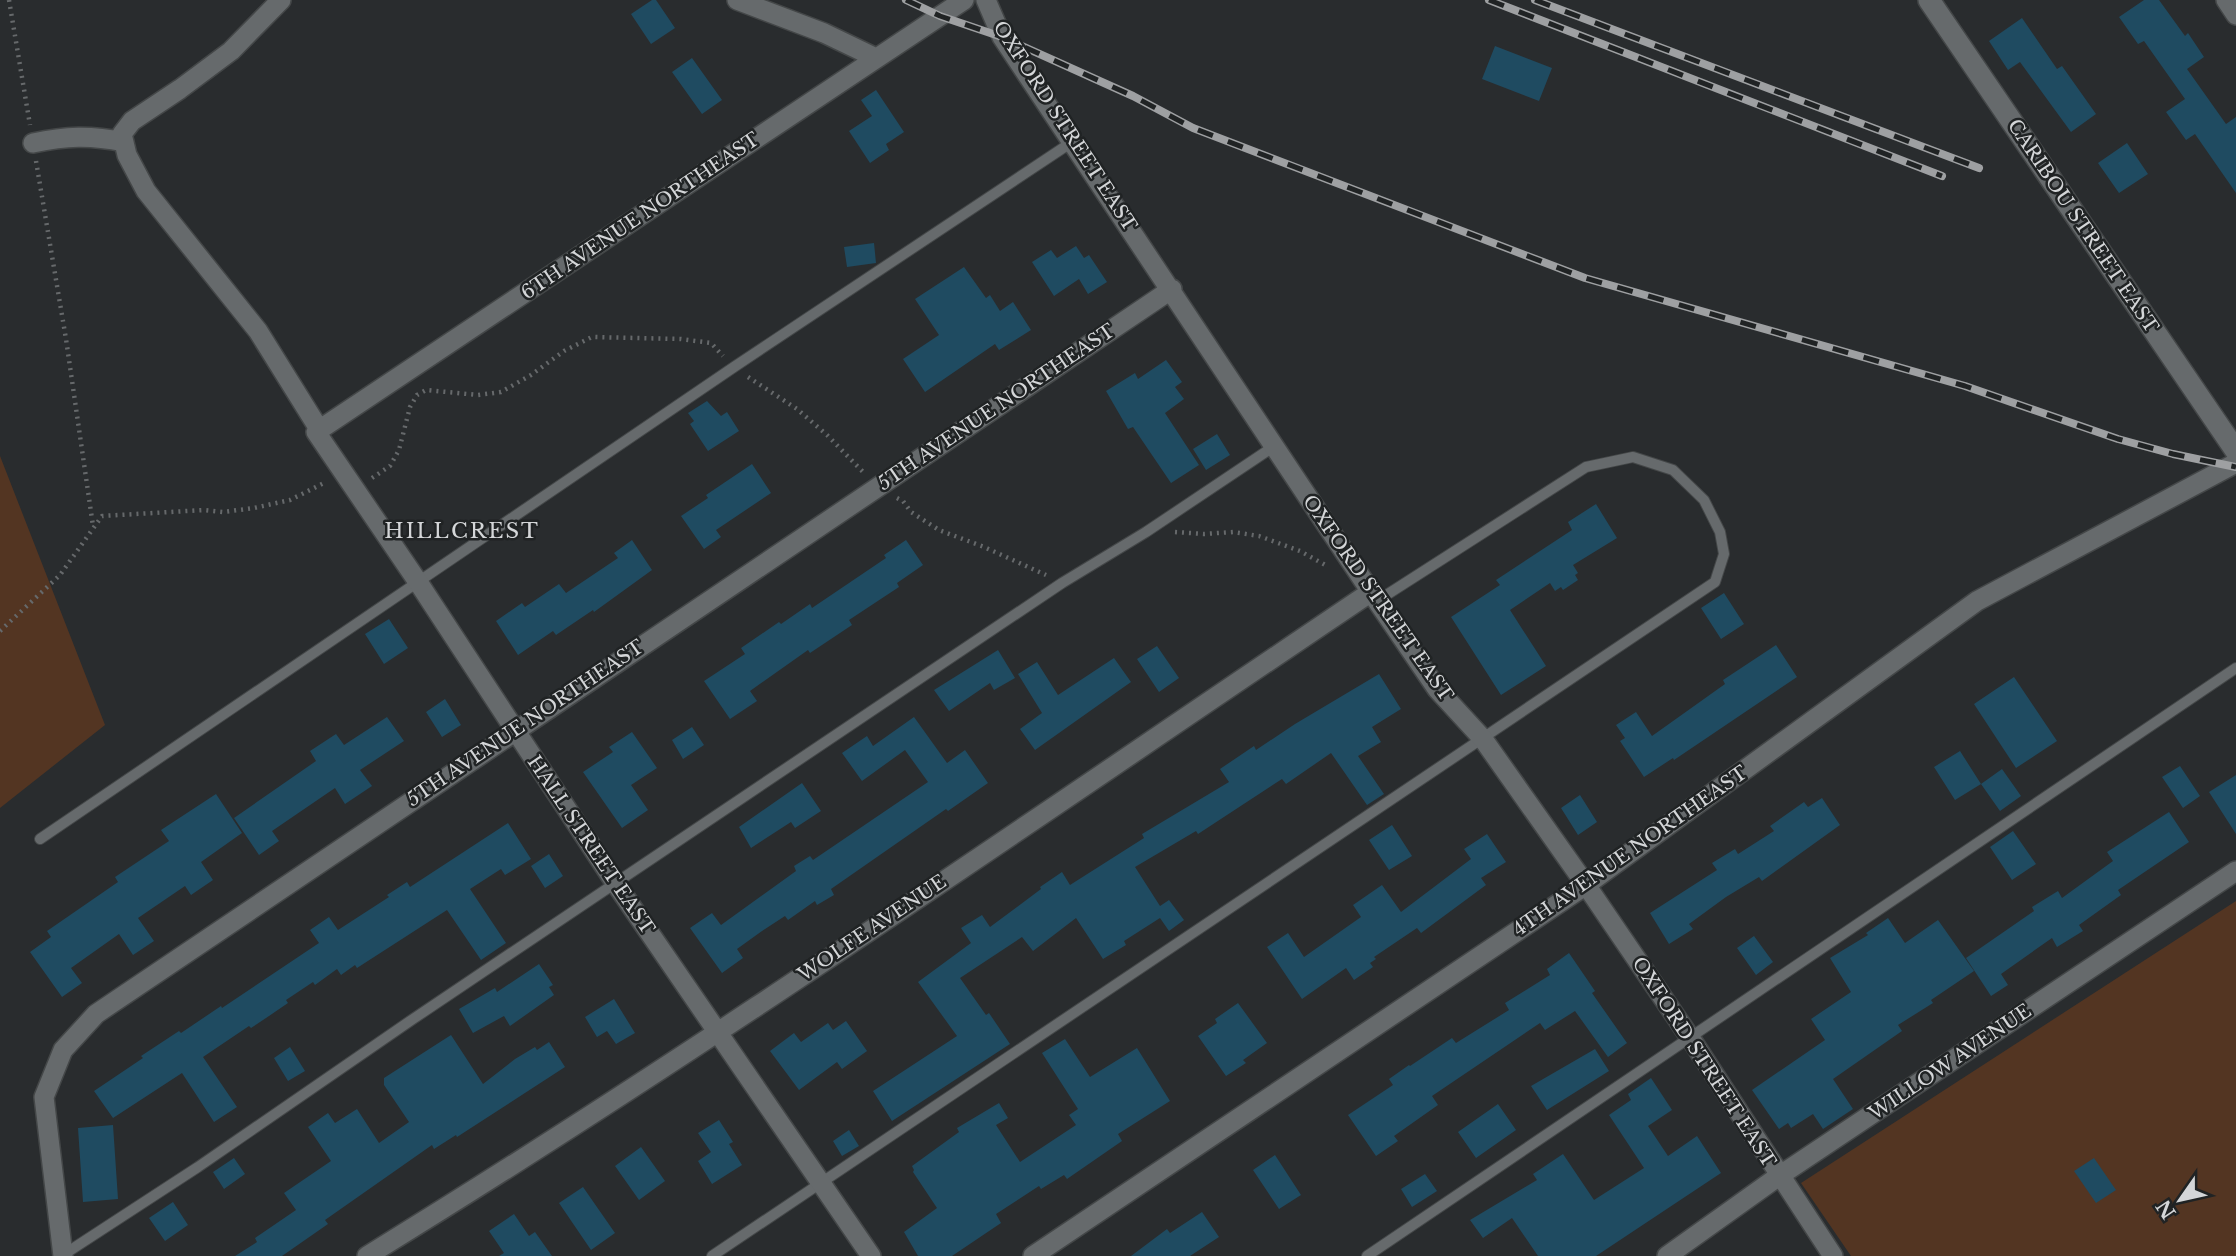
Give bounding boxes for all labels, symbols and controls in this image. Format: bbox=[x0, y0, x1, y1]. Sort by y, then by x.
street label: OXFORD STREET EAST bbox=[988, 16, 1142, 236]
street label: CARIBOU STREET EAST bbox=[2003, 115, 2163, 337]
street label: 6TH AVENUE NORTHEAST bbox=[517, 128, 763, 304]
street label: 5TH AVENUE NORTHEAST bbox=[873, 319, 1119, 495]
street label: OXFORD STREET EAST bbox=[1298, 490, 1458, 706]
district label: HILLCREST bbox=[384, 518, 540, 544]
street label: 5TH AVENUE NORTHEAST bbox=[402, 635, 648, 811]
street label: HALL STREET EAST bbox=[523, 751, 659, 939]
street label: 4TH AVENUE NORTHEAST bbox=[1508, 761, 1752, 941]
street label: WOLFE AVENUE bbox=[793, 870, 950, 987]
street label: OXFORD STREET EAST bbox=[1627, 952, 1781, 1172]
street label: WILLOW AVENUE bbox=[1864, 999, 2035, 1125]
north arrow bbox=[2145, 1165, 2215, 1235]
text: N bbox=[2152, 1195, 2181, 1223]

